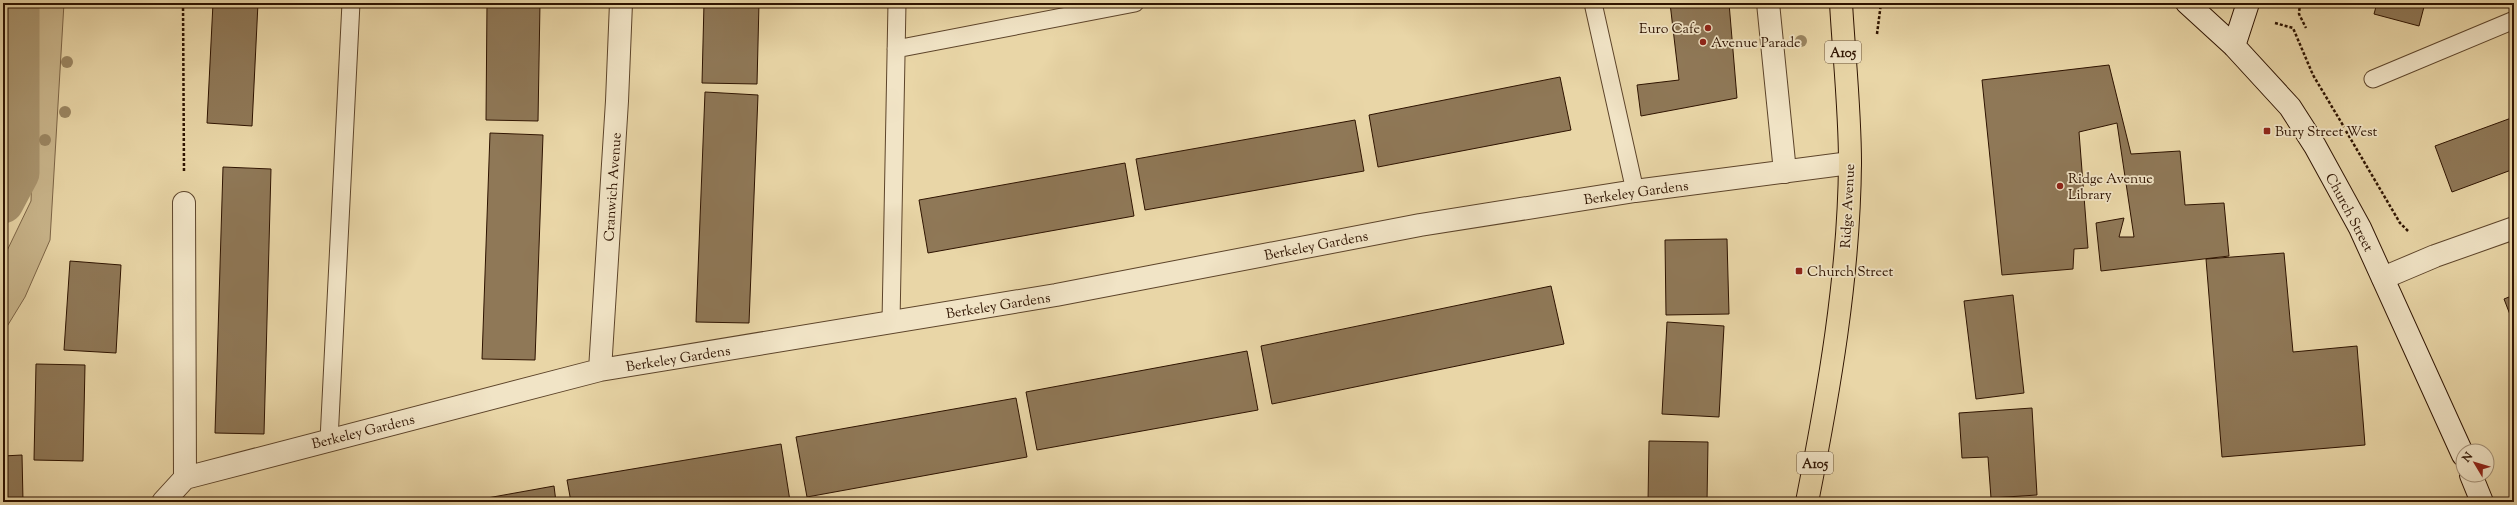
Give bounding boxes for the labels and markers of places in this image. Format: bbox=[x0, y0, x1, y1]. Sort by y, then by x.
place label: Euro Cafe bbox=[1639, 20, 1700, 40]
marker: Euro Cafe bbox=[1703, 23, 1713, 33]
place label: Avenue Parade bbox=[1711, 34, 1801, 54]
marker: Avenue Parade bbox=[1698, 37, 1708, 47]
place label: Bury Street West bbox=[2275, 123, 2377, 143]
marker: Bury Street West bbox=[2262, 126, 2272, 136]
place label: Ridge Avenue Library bbox=[2068, 170, 2153, 206]
marker: Ridge Avenue Library bbox=[2055, 181, 2065, 191]
place label: Church Street bbox=[1807, 263, 1894, 283]
marker: Church Street bbox=[1794, 266, 1804, 276]

